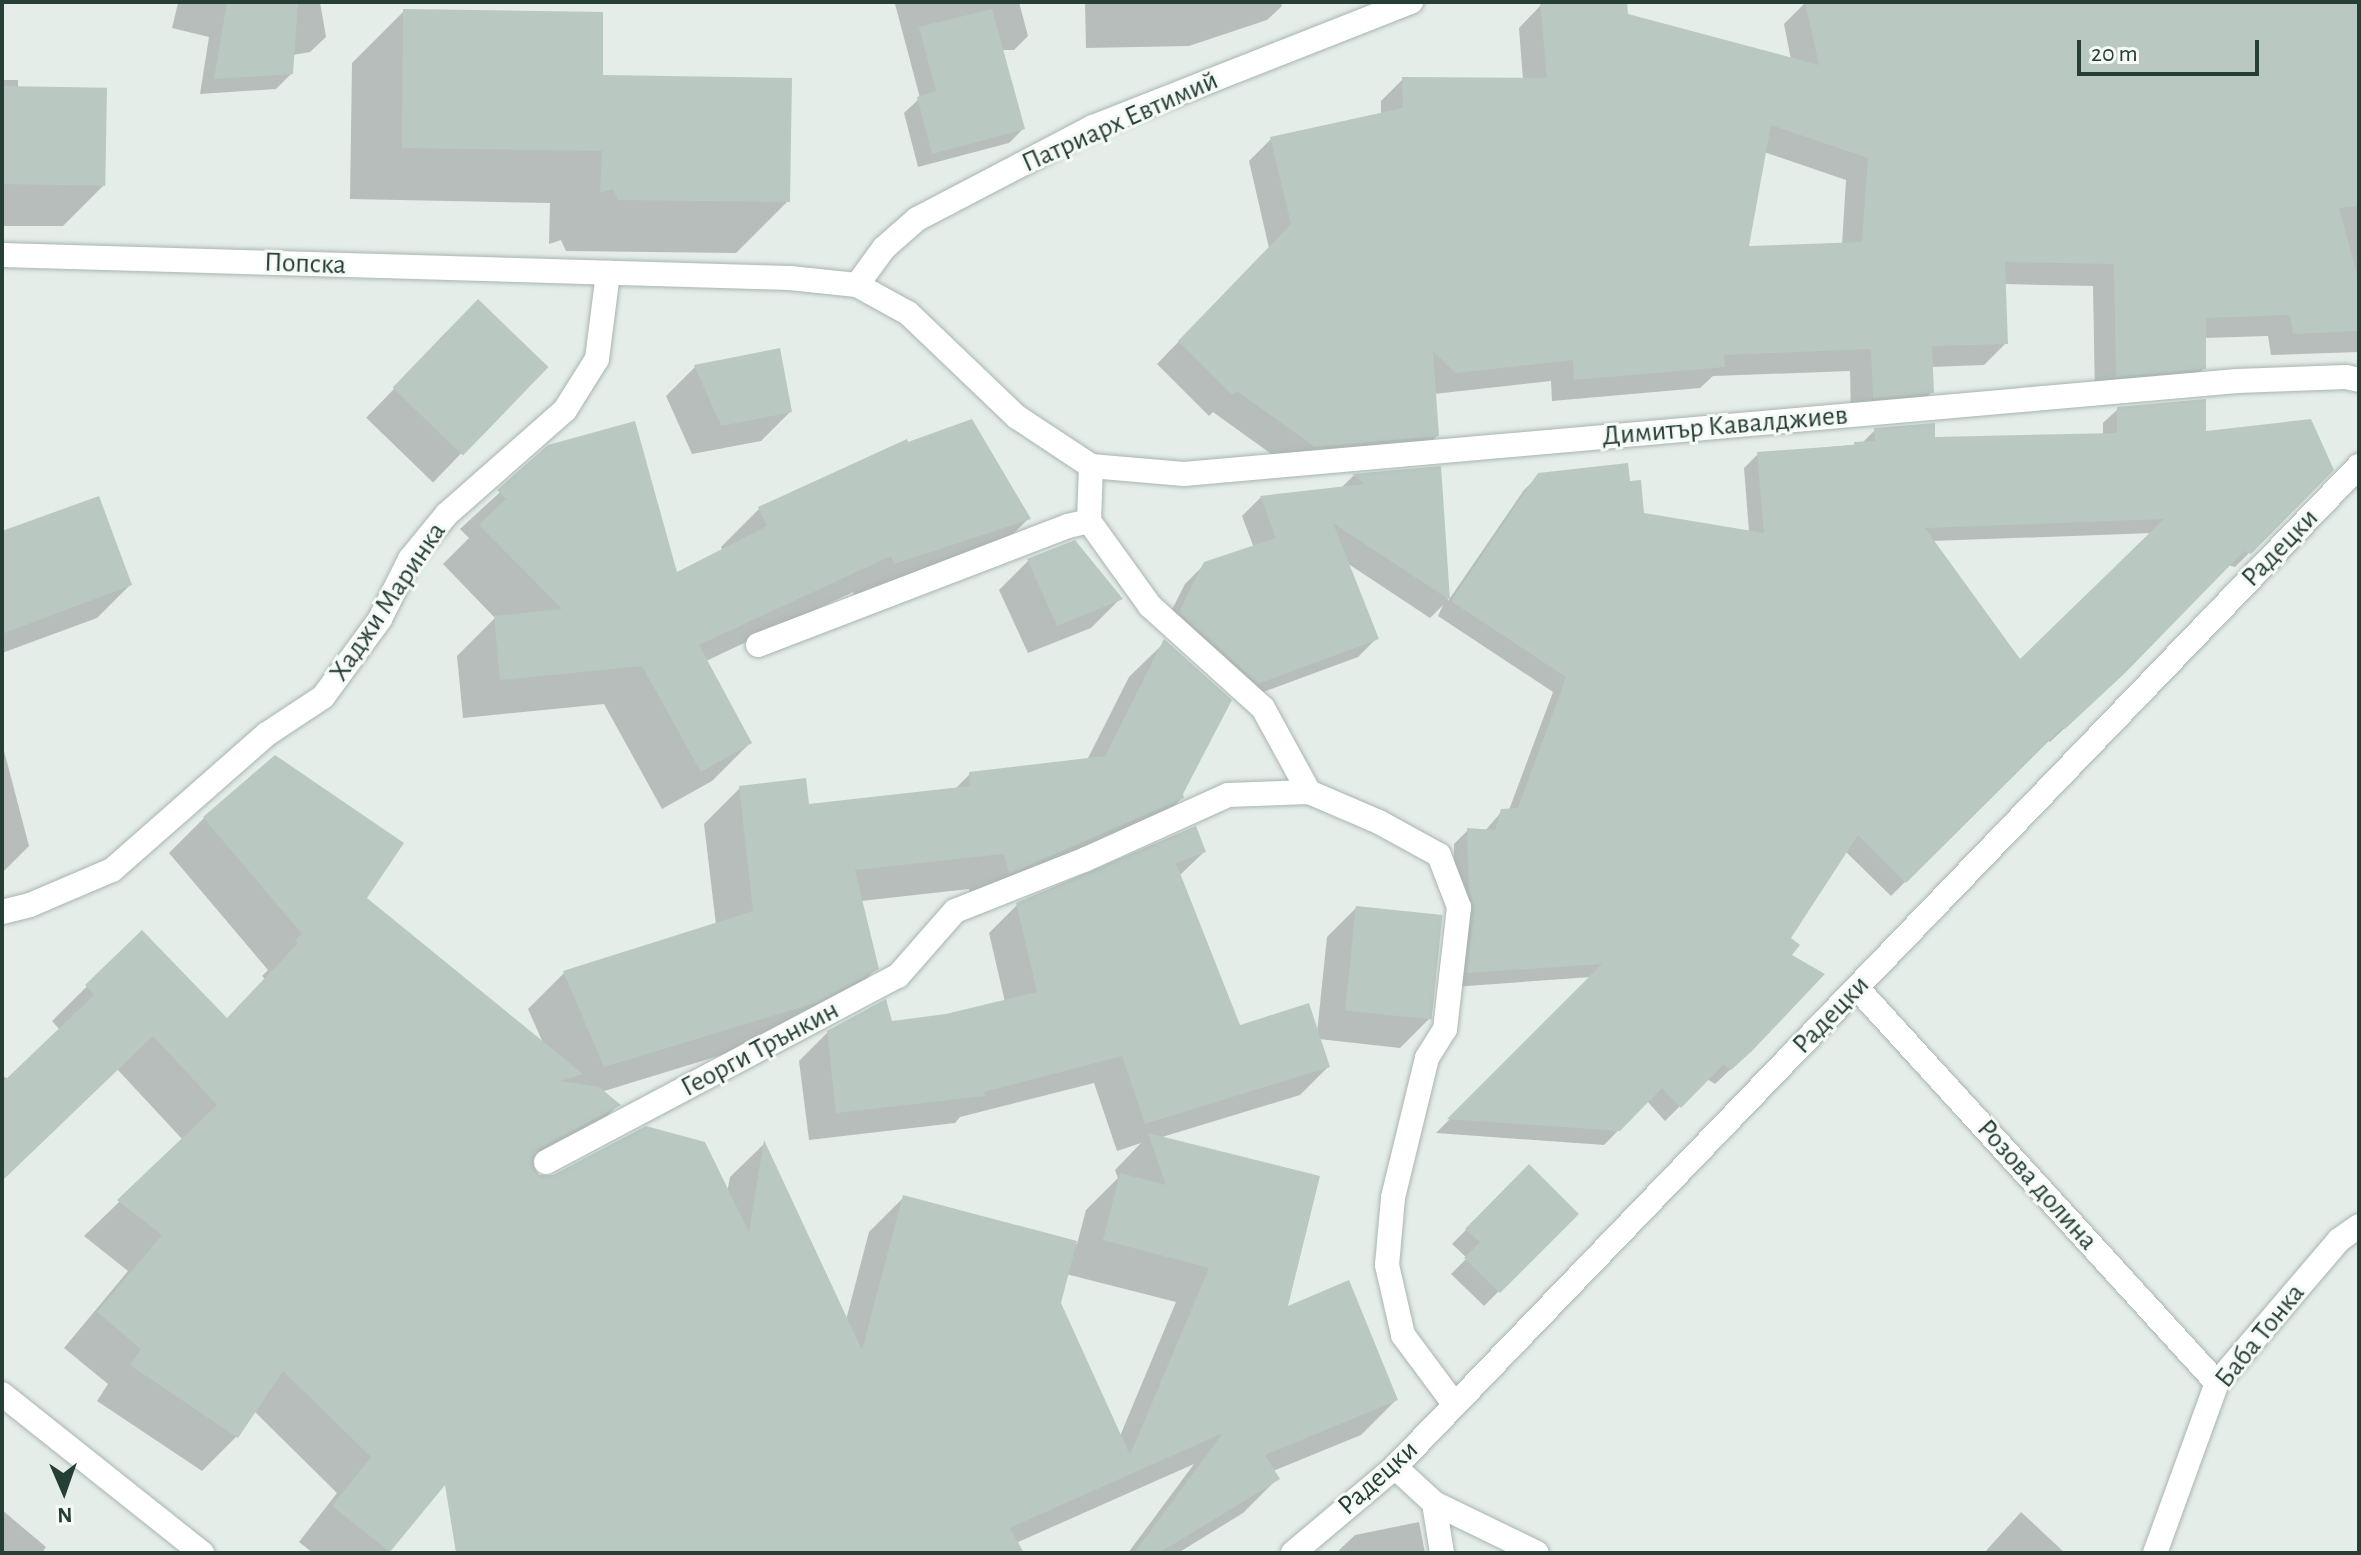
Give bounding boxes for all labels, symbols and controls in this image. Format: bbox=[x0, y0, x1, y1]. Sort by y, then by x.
scale bar bbox=[2081, 24, 2263, 74]
text: 20 m bbox=[2091, 42, 2138, 66]
street label: Патриарх Евтимий bbox=[1017, 64, 1223, 180]
street label: Попска bbox=[263, 246, 347, 282]
street label: Димитър Кавалджиев bbox=[1601, 399, 1849, 453]
street label: Радецки bbox=[2234, 502, 2326, 594]
street label: Хаджи Маринка bbox=[322, 516, 454, 688]
street label: Радецки bbox=[1785, 969, 1877, 1061]
street label: Георги Трънкин bbox=[675, 993, 845, 1105]
street label: Розова долина bbox=[1969, 1113, 2105, 1257]
street label: Баба Тонка bbox=[2208, 1277, 2312, 1395]
street label: Радецки bbox=[1331, 1433, 1425, 1523]
north arrow bbox=[24, 1451, 104, 1531]
text: N bbox=[57, 1504, 73, 1526]

